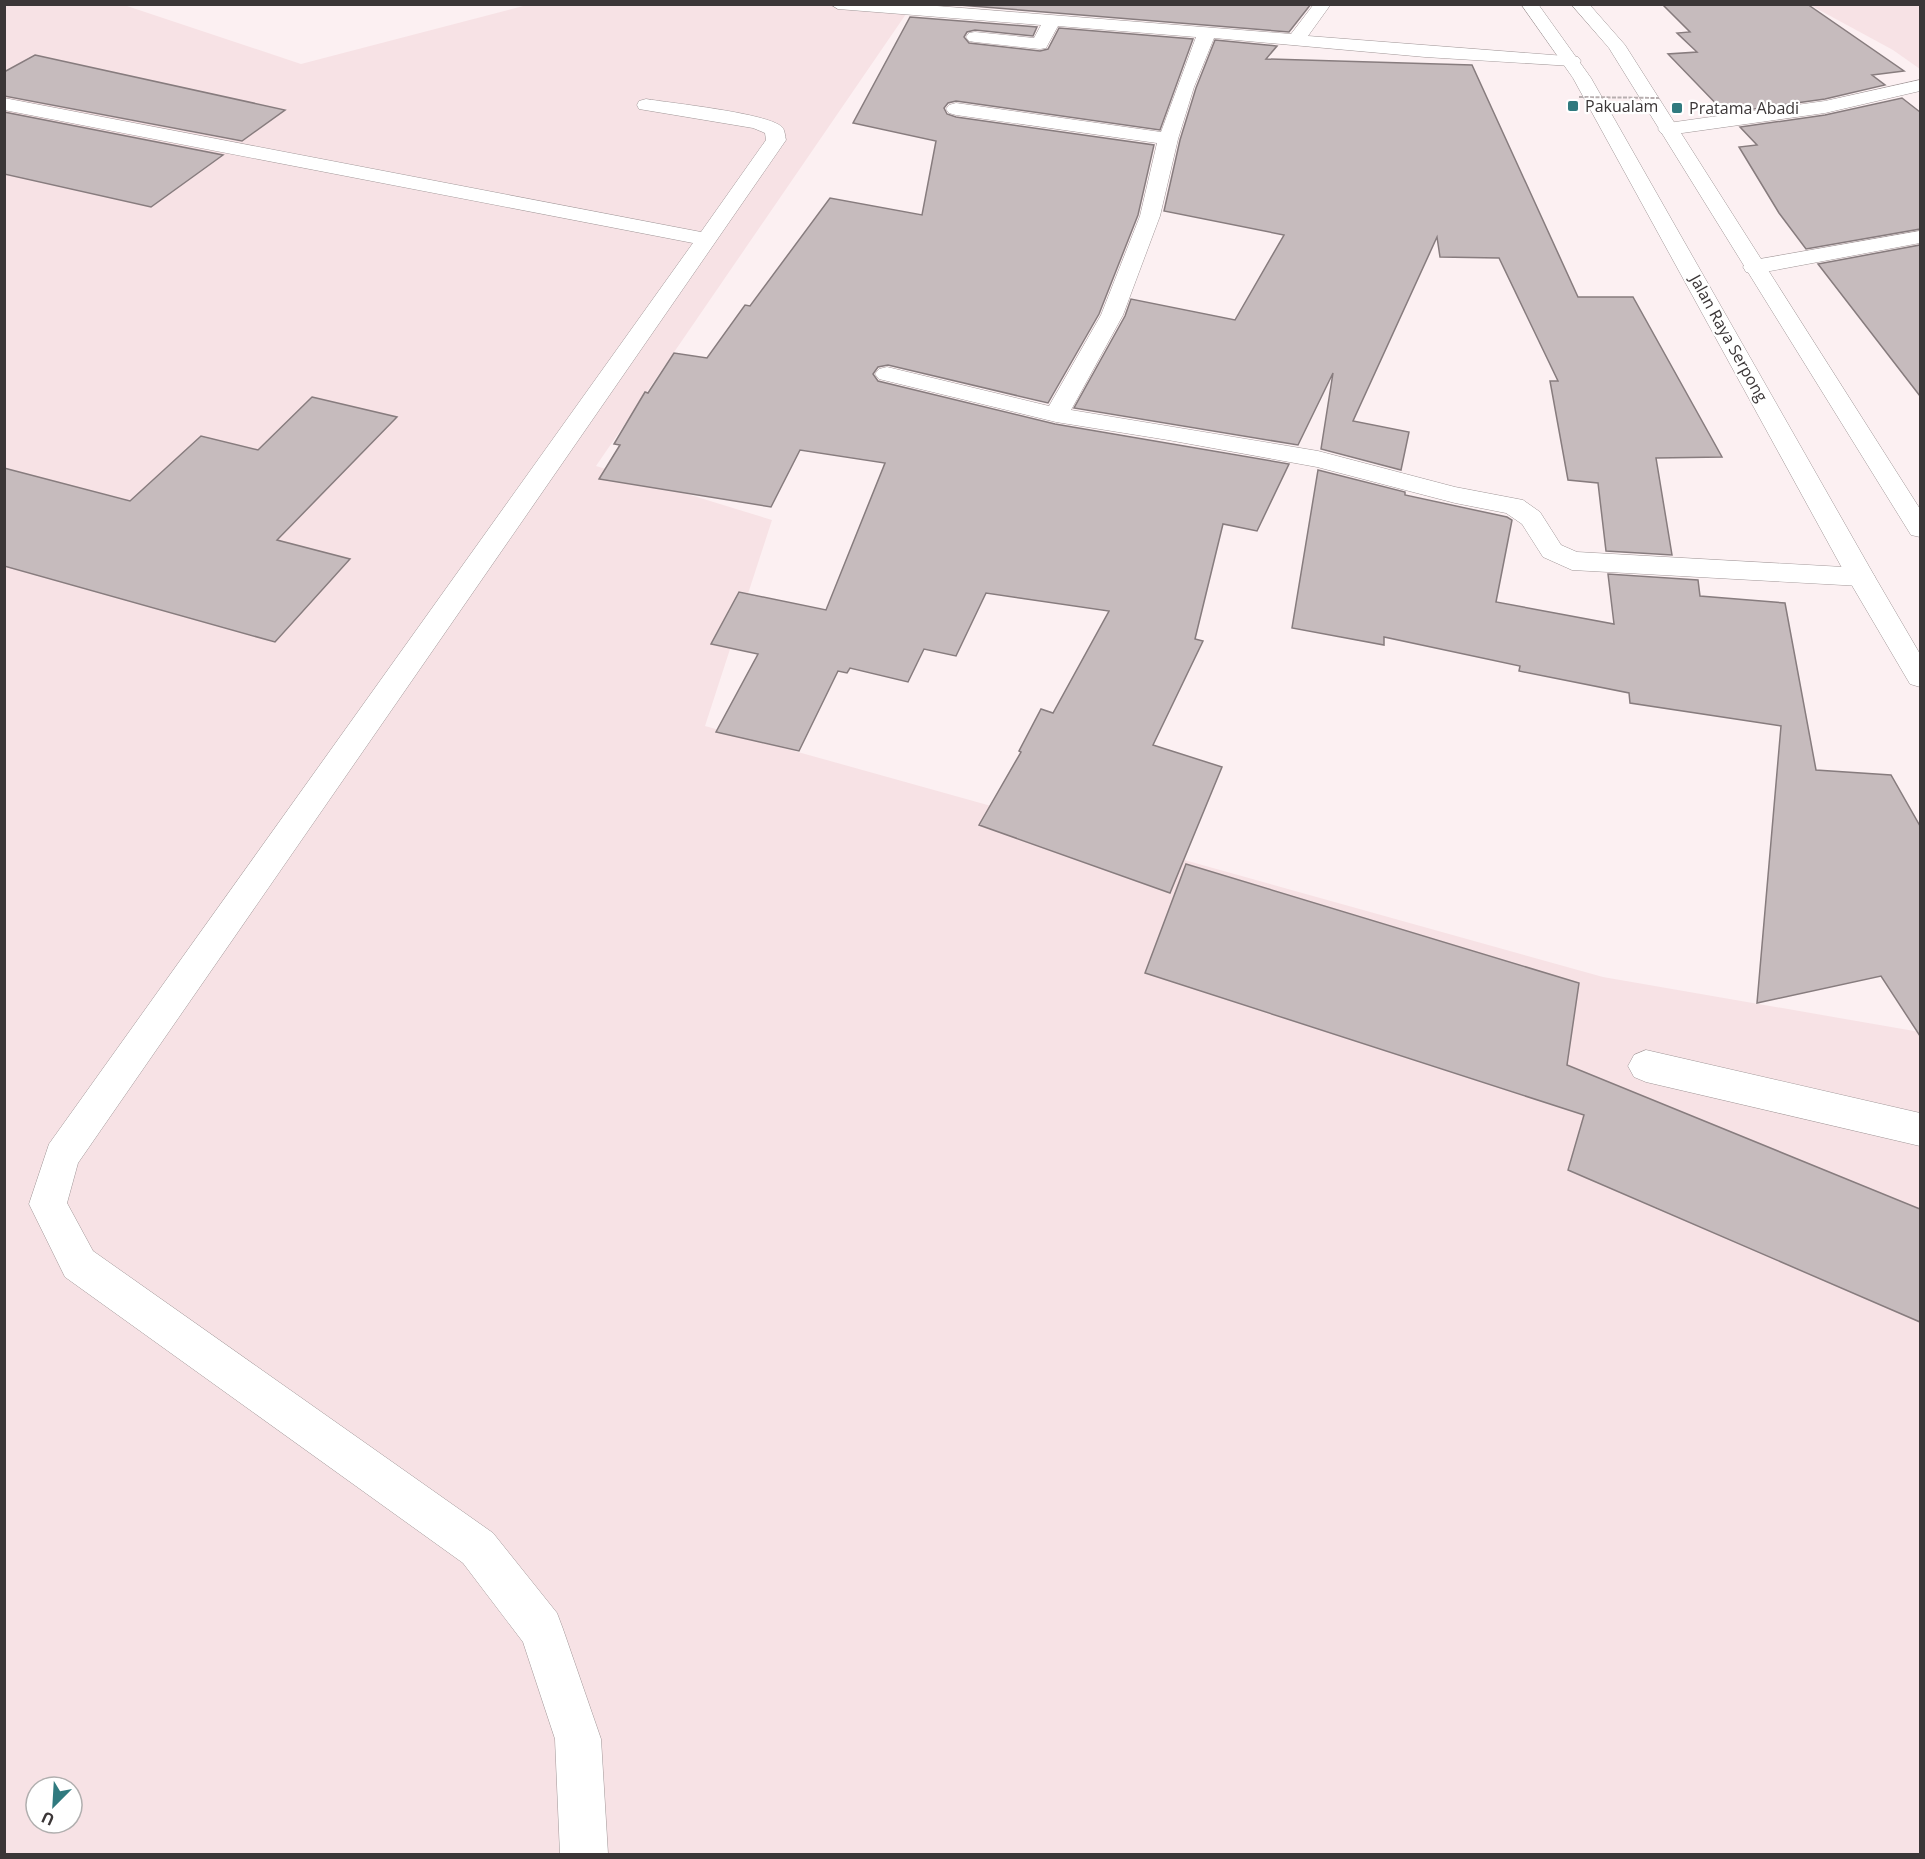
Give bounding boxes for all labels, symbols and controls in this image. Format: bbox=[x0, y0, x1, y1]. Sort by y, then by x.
place label: Pakualam bbox=[1585, 95, 1658, 117]
place label: Pratama Abadi bbox=[1689, 97, 1799, 119]
marker: Pakualam bbox=[1566, 99, 1580, 113]
marker: Pratama Abadi bbox=[1670, 101, 1684, 115]
street label: Jalan Raya Serpong bbox=[1684, 269, 1773, 406]
north arrow bbox=[24, 1775, 84, 1835]
text: U bbox=[38, 1806, 58, 1831]

